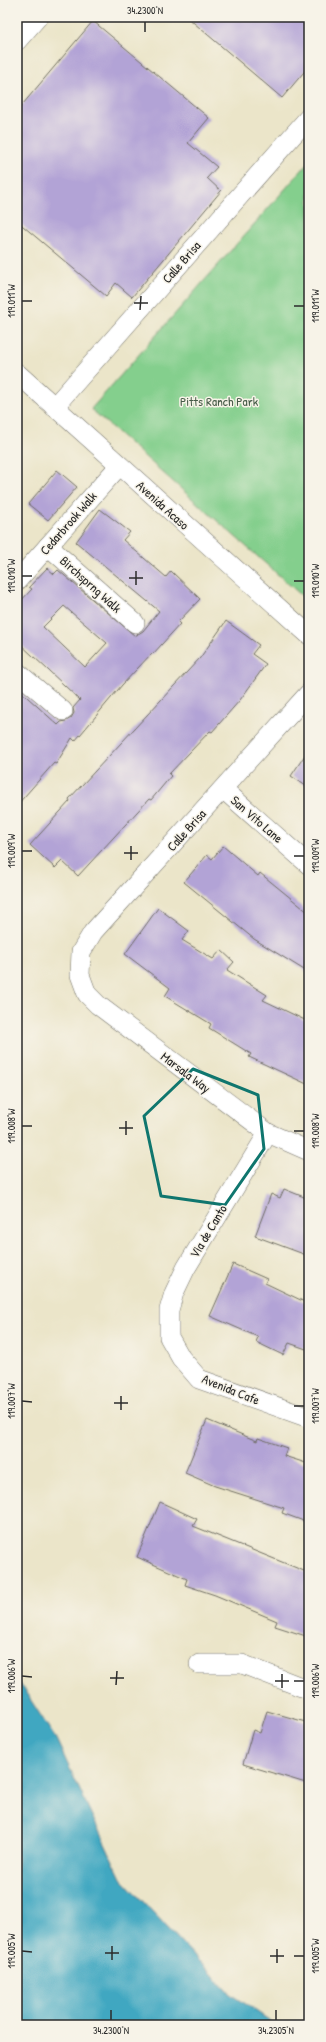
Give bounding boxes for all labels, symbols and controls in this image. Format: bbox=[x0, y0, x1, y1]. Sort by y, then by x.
text: 34.2300°N bbox=[127, 4, 163, 17]
street label: Calle Brisa bbox=[158, 237, 204, 287]
text: 119.011°W bbox=[5, 284, 18, 318]
text: 119.011°W bbox=[309, 289, 322, 323]
park label: Pitts Ranch Park bbox=[180, 392, 259, 410]
street label: Avenida Acaso bbox=[133, 476, 193, 534]
street label: Cedarbrook Walk bbox=[35, 487, 101, 559]
street label: Birchsprng Walk bbox=[56, 551, 126, 617]
text: 119.010°W bbox=[5, 558, 18, 593]
text: 119.010°W bbox=[309, 563, 322, 598]
street label: San Vito Lane bbox=[227, 791, 287, 847]
street label: Calle Brisa bbox=[162, 805, 210, 855]
text: 119.009°W bbox=[5, 833, 18, 868]
text: 119.009°W bbox=[309, 838, 322, 873]
street label: Marsala Way bbox=[157, 1047, 215, 1097]
text: 119.008°W bbox=[5, 1108, 18, 1143]
text: 119.008°W bbox=[309, 1113, 322, 1148]
street label: Via de Canto bbox=[185, 1201, 231, 1261]
street label: Avenida Cafe bbox=[199, 1369, 263, 1409]
text: 119.007°W bbox=[5, 1382, 18, 1419]
text: 119.007°W bbox=[309, 1387, 322, 1424]
text: 119.006°W bbox=[5, 1658, 18, 1693]
text: 119.006°W bbox=[309, 1663, 322, 1698]
text: 119.005°W bbox=[5, 1933, 18, 1968]
text: 119.005°W bbox=[309, 1938, 322, 1973]
text: 34.2300°N bbox=[93, 2024, 129, 2037]
text: 34.2305°N bbox=[258, 2024, 294, 2037]

